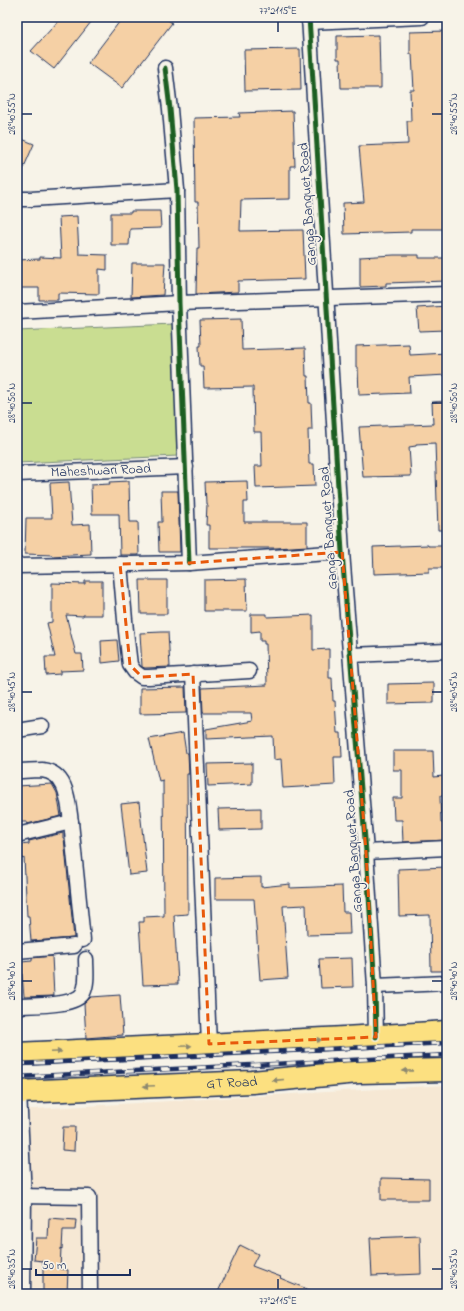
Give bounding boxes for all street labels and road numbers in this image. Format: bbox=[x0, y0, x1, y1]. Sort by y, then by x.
street label: Ganga Banquet Road bbox=[293, 142, 324, 266]
street label: Maheshwari Road bbox=[50, 458, 152, 483]
street label: Ganga Banquet Road bbox=[314, 466, 345, 590]
street label: Ganga Banquet Road bbox=[339, 789, 370, 913]
street label: GT Road bbox=[206, 1071, 258, 1094]

